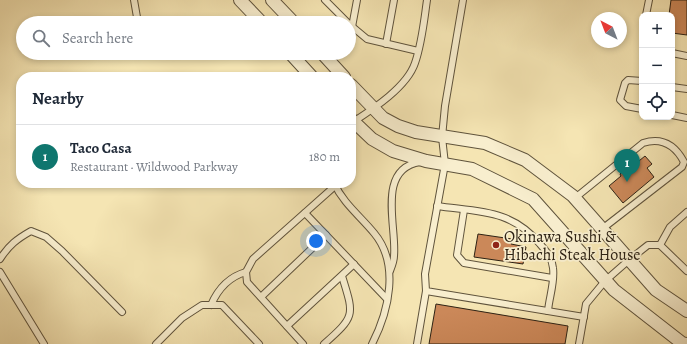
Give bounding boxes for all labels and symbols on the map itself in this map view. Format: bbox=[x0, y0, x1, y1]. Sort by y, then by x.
north arrow bbox=[591, 12, 627, 48]
pin: 1 bbox=[614, 149, 640, 182]
place label: Okinawa Sushi & Hibachi Steak House bbox=[504, 226, 640, 266]
your location bbox=[306, 231, 326, 251]
marker: Okinawa Sushi & Hibachi Steak House bbox=[491, 240, 501, 250]

